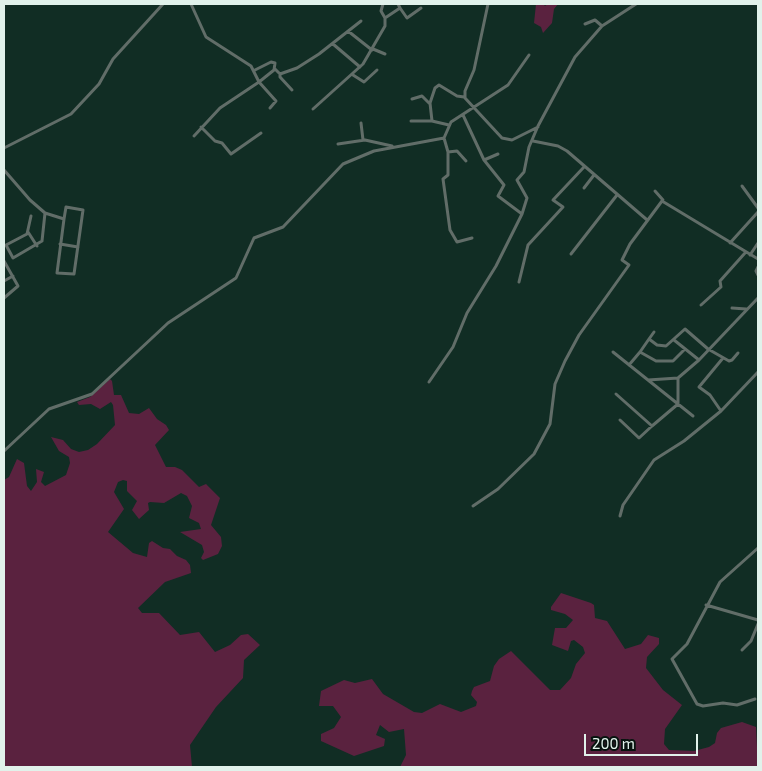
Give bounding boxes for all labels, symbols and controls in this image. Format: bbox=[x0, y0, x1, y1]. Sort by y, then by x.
scale bar bbox=[587, 724, 701, 756]
text: 200 m bbox=[592, 734, 635, 752]

